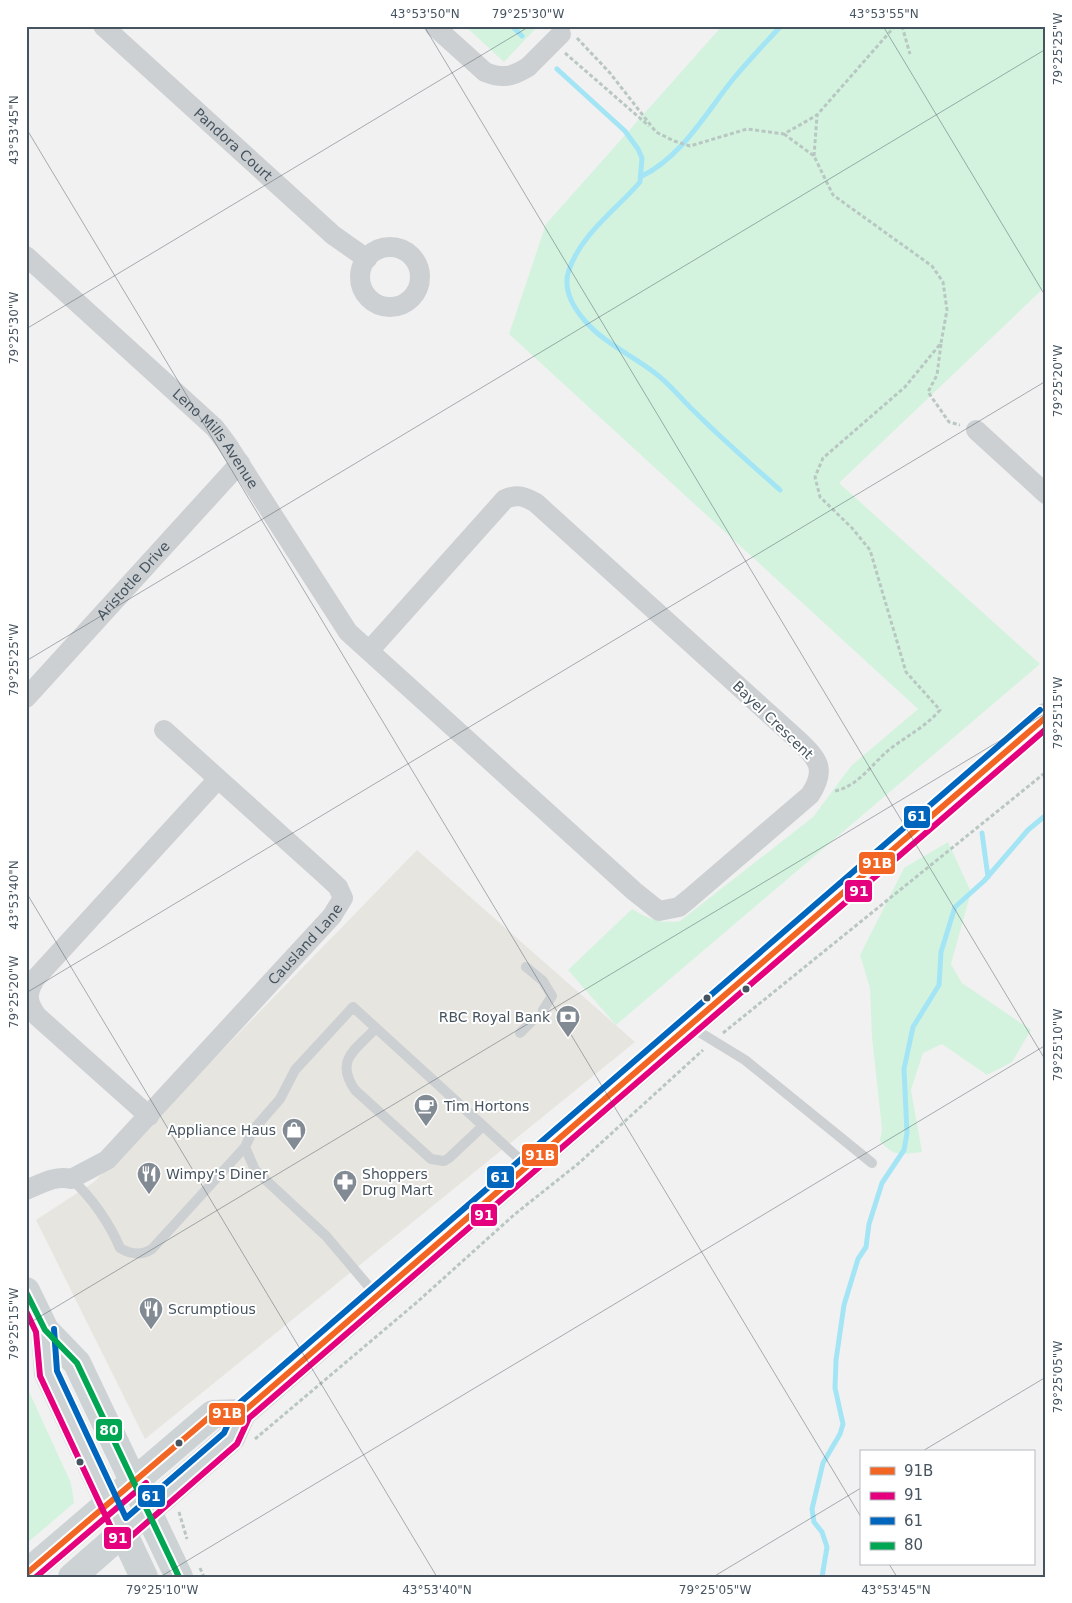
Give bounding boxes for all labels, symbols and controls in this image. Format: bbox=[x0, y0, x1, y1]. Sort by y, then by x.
text: 43°53'50"N bbox=[390, 7, 460, 21]
text: 79°25'30"W bbox=[492, 7, 564, 21]
text: 43°53'55"N bbox=[849, 7, 919, 21]
text: 79°25'25"W bbox=[1051, 13, 1065, 85]
text: 43°53'45"N bbox=[7, 95, 21, 165]
street label: Pandora Court bbox=[191, 105, 276, 184]
text: 79°25'30"W bbox=[7, 292, 21, 364]
text: 79°25'20"W bbox=[1051, 345, 1065, 417]
street label: Leno Mills Avenue bbox=[169, 385, 261, 491]
street label: Aristotle Drive bbox=[93, 538, 173, 623]
text: 79°25'25"W bbox=[7, 624, 21, 696]
text: 79°25'15"W bbox=[1051, 677, 1065, 749]
street label: Bayel Crescent bbox=[730, 678, 817, 763]
line badge: 61 bbox=[903, 805, 931, 829]
text: 61 bbox=[907, 808, 927, 824]
line badge: 91B bbox=[858, 851, 896, 875]
text: 91B bbox=[862, 855, 892, 871]
text: 43°53'40"N bbox=[7, 860, 21, 930]
line badge: 91 bbox=[844, 879, 873, 903]
text: 91 bbox=[849, 883, 869, 899]
street label: Causland Lane bbox=[265, 901, 345, 988]
text: 79°25'20"W bbox=[7, 956, 21, 1028]
unlabelled marker bbox=[741, 984, 751, 994]
unlabelled marker bbox=[702, 993, 712, 1003]
bank icon: RBC Royal Bank bbox=[555, 1004, 581, 1038]
place label: RBC Royal Bank bbox=[439, 1009, 551, 1025]
text: 79°25'10"W bbox=[1051, 1009, 1065, 1081]
cafe icon: Tim Hortons bbox=[413, 1093, 439, 1127]
place label: Tim Hortons bbox=[443, 1098, 529, 1114]
shop icon: Appliance Haus bbox=[281, 1117, 307, 1151]
place label: Appliance Haus bbox=[167, 1122, 276, 1138]
line badge: 91B bbox=[521, 1143, 559, 1167]
text: 91B bbox=[525, 1147, 555, 1163]
restaurant icon: Wimpy's Diner bbox=[136, 1161, 162, 1195]
line badge: 61 bbox=[486, 1165, 515, 1189]
place label: Wimpy's Diner bbox=[166, 1166, 268, 1182]
place label: Shoppers Drug Mart bbox=[362, 1166, 433, 1198]
pharmacy icon: Shoppers Drug Mart bbox=[332, 1169, 358, 1203]
text: 61 bbox=[490, 1169, 510, 1185]
line badge: 91 bbox=[470, 1203, 498, 1227]
text: 91 bbox=[474, 1207, 494, 1223]
text: 79°25'15"W bbox=[7, 1288, 21, 1360]
restaurant icon: Scrumptious bbox=[138, 1296, 164, 1330]
place label: Scrumptious bbox=[168, 1301, 256, 1317]
text: 79°25'05"W bbox=[1051, 1341, 1065, 1413]
line badge: 91B bbox=[208, 1402, 246, 1426]
text: 91B bbox=[212, 1405, 242, 1421]
line badge: 80 bbox=[95, 1418, 123, 1442]
text: 80 bbox=[99, 1422, 119, 1438]
unlabelled marker bbox=[174, 1438, 184, 1448]
legend bbox=[860, 1450, 1034, 1566]
unlabelled marker bbox=[75, 1457, 85, 1467]
text: 91B bbox=[904, 1462, 933, 1480]
line badge: 61 bbox=[137, 1484, 166, 1508]
text: 91 bbox=[904, 1486, 923, 1504]
text: 61 bbox=[141, 1488, 161, 1504]
text: 61 bbox=[904, 1512, 923, 1530]
line badge: 91 bbox=[103, 1526, 132, 1550]
text: 91 bbox=[108, 1530, 128, 1546]
text: 80 bbox=[904, 1536, 923, 1554]
text: 79°25'10"W bbox=[126, 1583, 198, 1597]
text: 43°53'40"N bbox=[402, 1583, 472, 1597]
text: 79°25'05"W bbox=[679, 1583, 751, 1597]
text: 43°53'45"N bbox=[861, 1583, 931, 1597]

